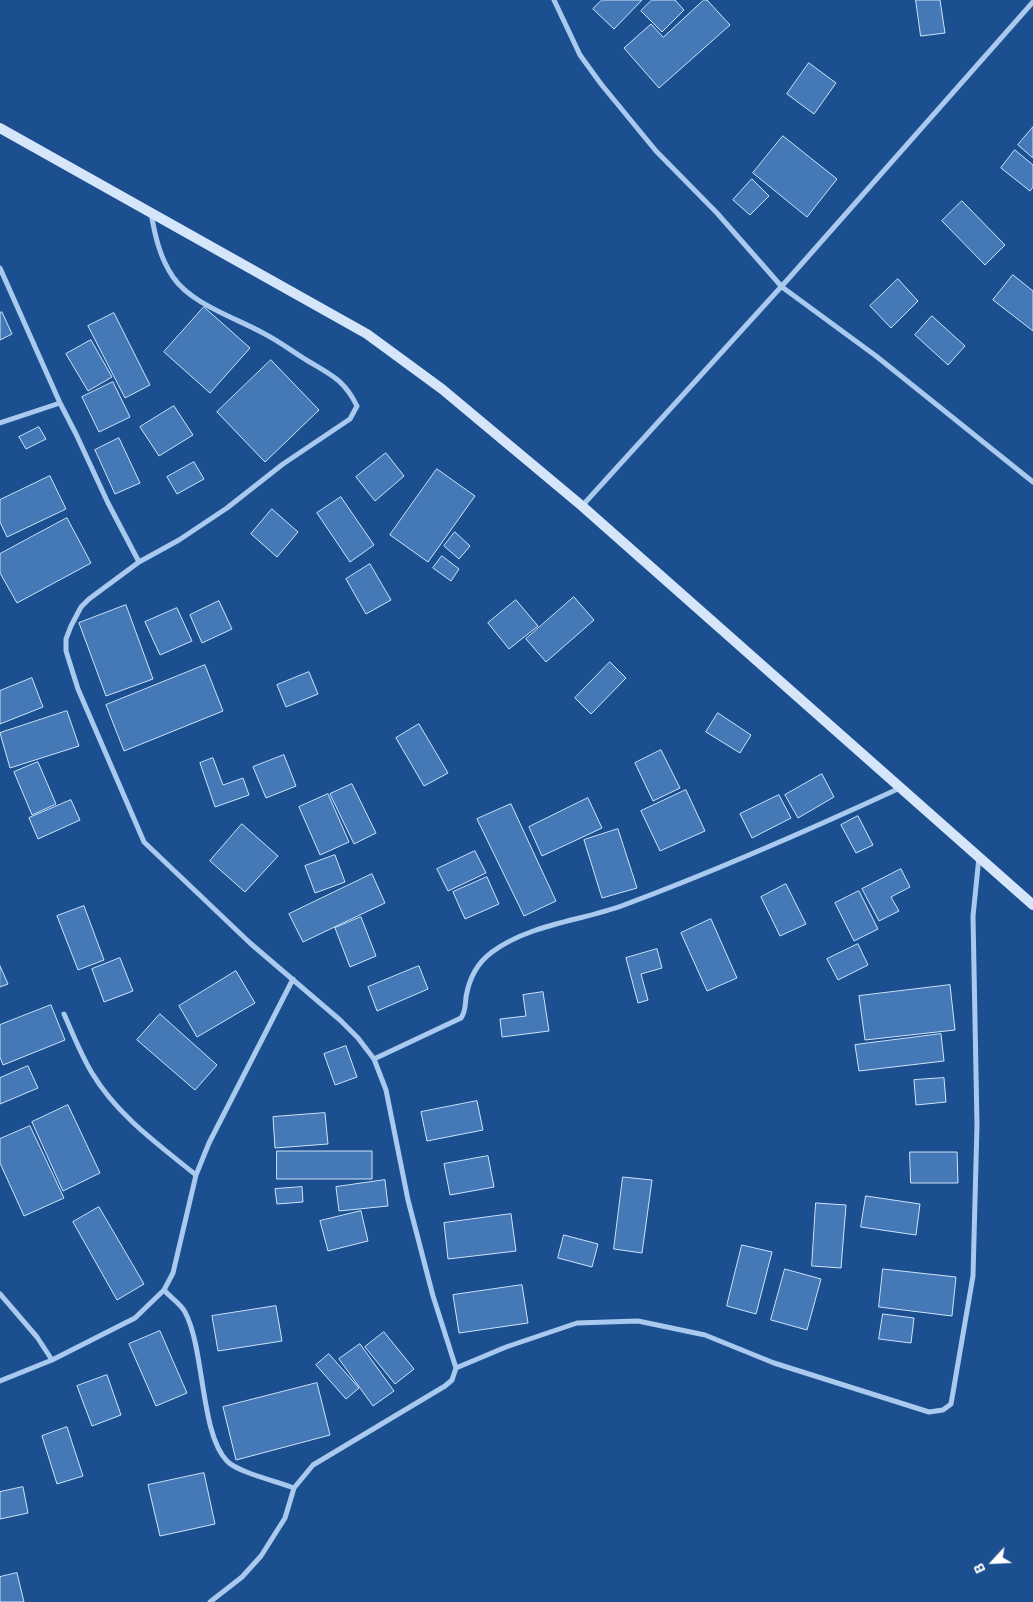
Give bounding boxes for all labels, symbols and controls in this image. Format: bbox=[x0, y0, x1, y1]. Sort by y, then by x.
north arrow bbox=[968, 1537, 1018, 1587]
text: B bbox=[969, 1561, 989, 1576]

